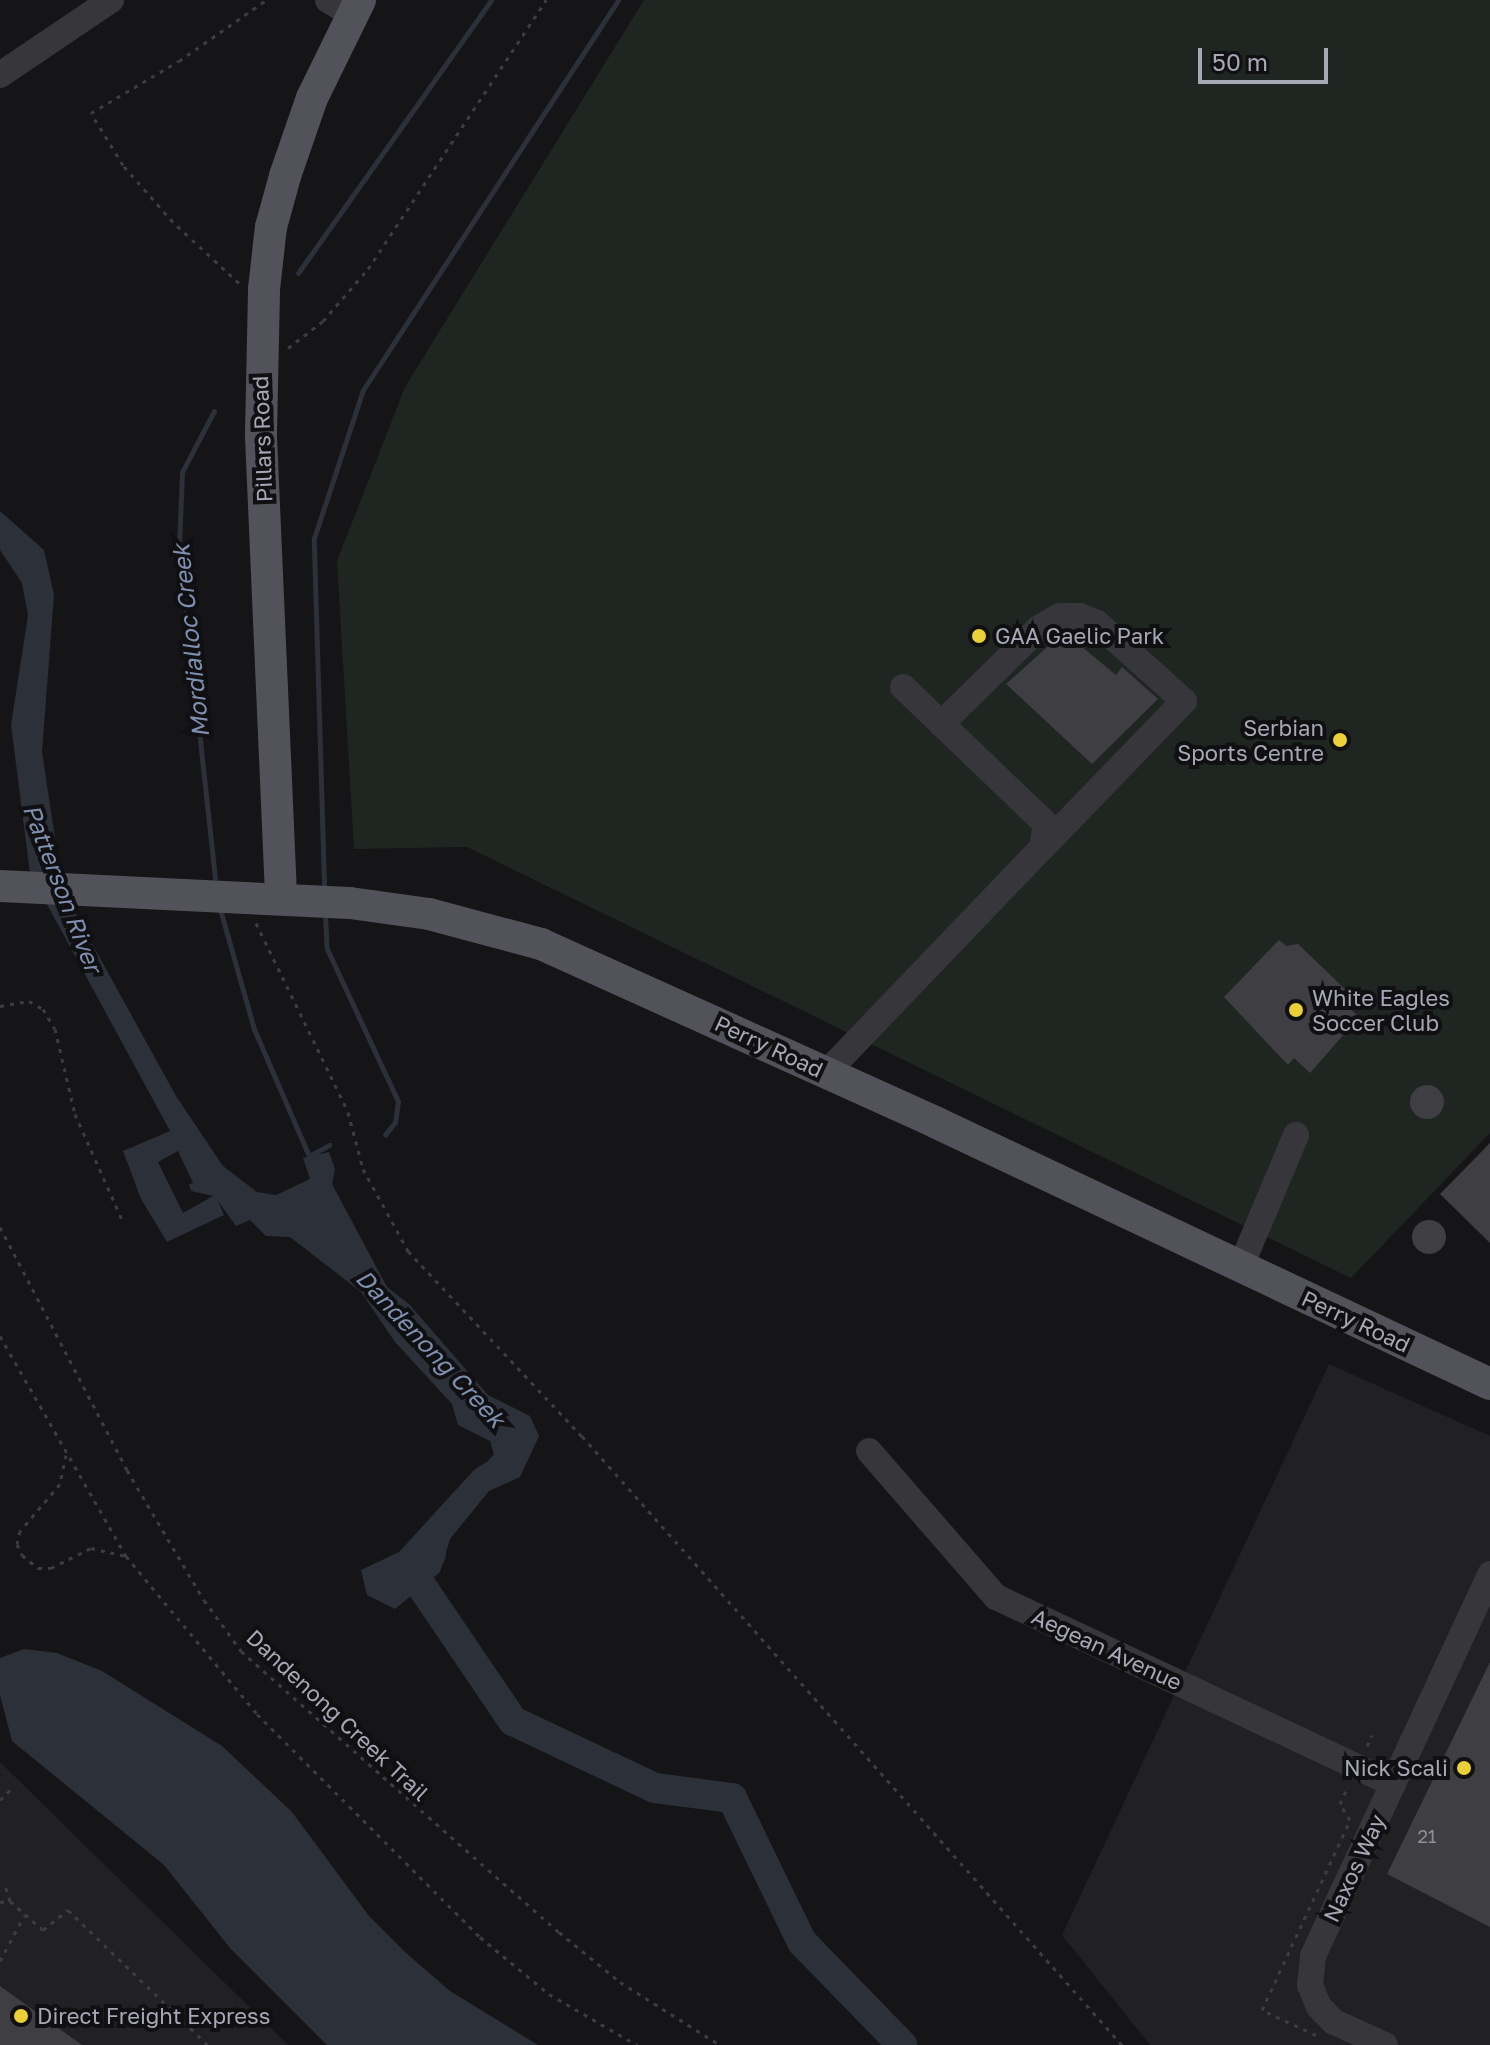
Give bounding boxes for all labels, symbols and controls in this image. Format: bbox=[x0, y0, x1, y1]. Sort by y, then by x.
scale bar bbox=[1202, 32, 1332, 82]
text: 50 m bbox=[1212, 47, 1268, 76]
street label: Pillars Road bbox=[247, 375, 277, 503]
water label: Mordialloc Creek bbox=[166, 543, 214, 739]
place label: GAA Gaelic Park bbox=[995, 623, 1164, 649]
marker: GAA Gaelic Park bbox=[970, 627, 988, 645]
place label: Serbian Sports Centre bbox=[1177, 714, 1324, 766]
marker: Serbian Sports Centre bbox=[1331, 731, 1349, 749]
water label: Patterson River bbox=[18, 800, 108, 976]
place label: White Eagles Soccer Club bbox=[1312, 984, 1450, 1036]
marker: White Eagles Soccer Club bbox=[1287, 1001, 1305, 1019]
street label: Perry Road bbox=[711, 1009, 827, 1083]
water label: Dandenong Creek bbox=[350, 1263, 512, 1433]
street label: Perry Road bbox=[1298, 1284, 1414, 1358]
street label: Aegean Avenue bbox=[1028, 1603, 1186, 1695]
street label: Dandenong Creek Trail bbox=[242, 1624, 434, 1806]
place label: Nick Scali bbox=[1344, 1755, 1448, 1781]
marker: Nick Scali bbox=[1455, 1759, 1473, 1777]
street label: Naxos Way bbox=[1318, 1810, 1390, 1926]
house number: 21 bbox=[1417, 1825, 1437, 1847]
place label: Direct Freight Express bbox=[37, 2003, 270, 2029]
marker: Direct Freight Express bbox=[12, 2007, 30, 2025]

